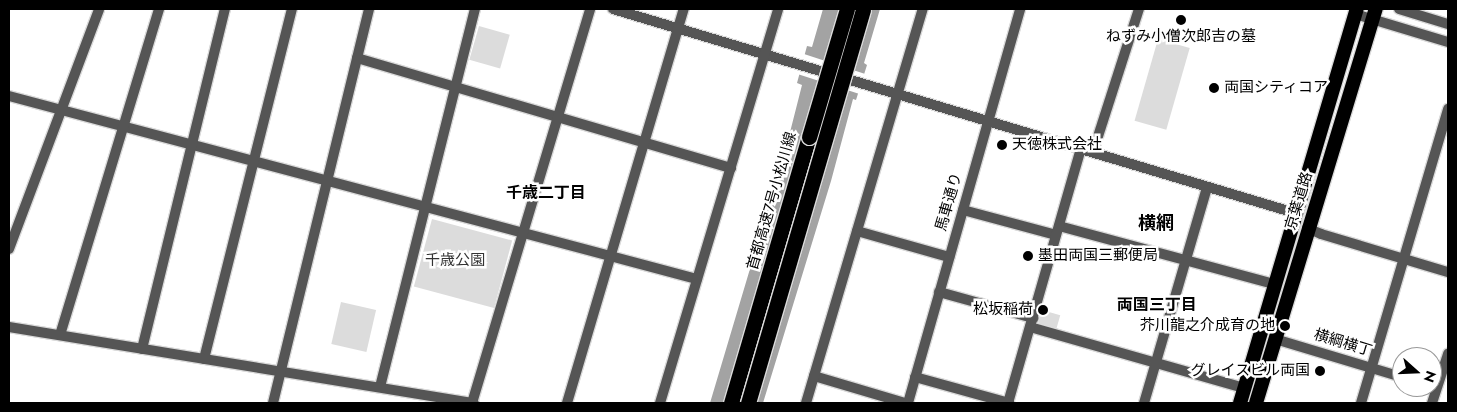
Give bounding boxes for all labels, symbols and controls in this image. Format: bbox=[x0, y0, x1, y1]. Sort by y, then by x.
marker: ねずみ小僧次郎吉の墓 bbox=[1175, 14, 1187, 26]
place label: ねずみ小僧次郎吉の墓 bbox=[1106, 28, 1256, 46]
place label: 両国シティコア bbox=[1224, 79, 1329, 97]
marker: 両国シティコア bbox=[1208, 82, 1220, 94]
street label: 首都高速7号小松川線 bbox=[744, 130, 800, 272]
place label: 天徳株式会社 bbox=[1012, 136, 1102, 154]
marker: 天徳株式会社 bbox=[996, 139, 1008, 151]
street label: 京葉道路 bbox=[1282, 170, 1316, 232]
street label: 馬車通り bbox=[932, 171, 966, 233]
district label: 千歳二丁目 bbox=[506, 183, 586, 203]
district label: 横網 bbox=[1138, 212, 1174, 234]
place label: 墨田両国三郵便局 bbox=[1038, 247, 1158, 265]
marker: 墨田両国三郵便局 bbox=[1022, 250, 1034, 262]
park label: 千歳公園 bbox=[425, 252, 485, 270]
district label: 両国三丁目 bbox=[1117, 295, 1197, 315]
place label: 松坂稲荷 bbox=[973, 301, 1033, 319]
marker: 松坂稲荷 bbox=[1037, 304, 1049, 316]
place label: 芥川龍之介成育の地 bbox=[1140, 317, 1275, 335]
marker: 芥川龍之介成育の地 bbox=[1279, 320, 1291, 332]
street label: 横綱横丁 bbox=[1312, 326, 1374, 360]
north arrow bbox=[1392, 347, 1442, 397]
place label: グレイスビル両国 bbox=[1190, 362, 1310, 380]
marker: グレイスビル両国 bbox=[1314, 365, 1326, 377]
text: N bbox=[1419, 368, 1441, 385]

